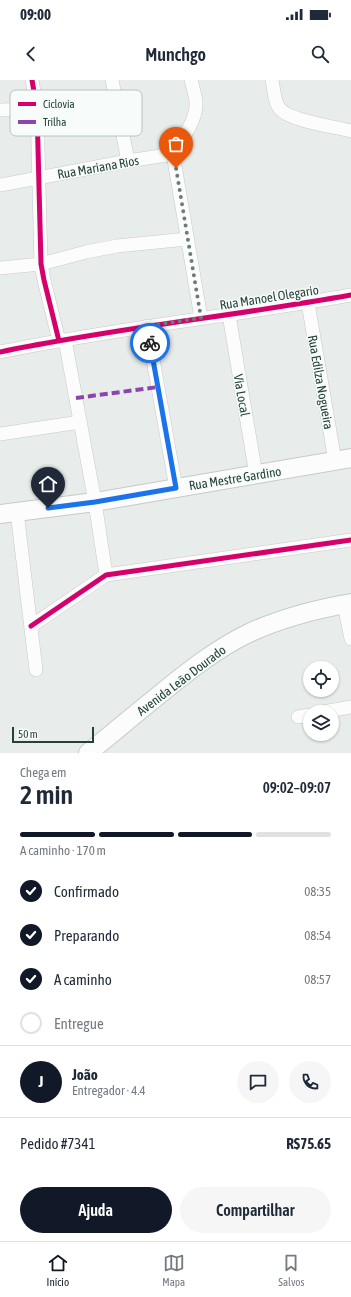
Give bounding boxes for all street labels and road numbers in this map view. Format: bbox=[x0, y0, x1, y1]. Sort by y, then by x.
street label: Rua Mariana Rios bbox=[56, 153, 140, 182]
street label: Rua Manoel Olegario bbox=[219, 282, 320, 313]
street label: Rua Edilza Nogueira bbox=[305, 334, 336, 430]
street label: Via Local bbox=[230, 373, 253, 418]
street label: Rua Mestre Gardino bbox=[188, 464, 282, 493]
street label: Avenida Leão Dourado bbox=[134, 642, 229, 719]

